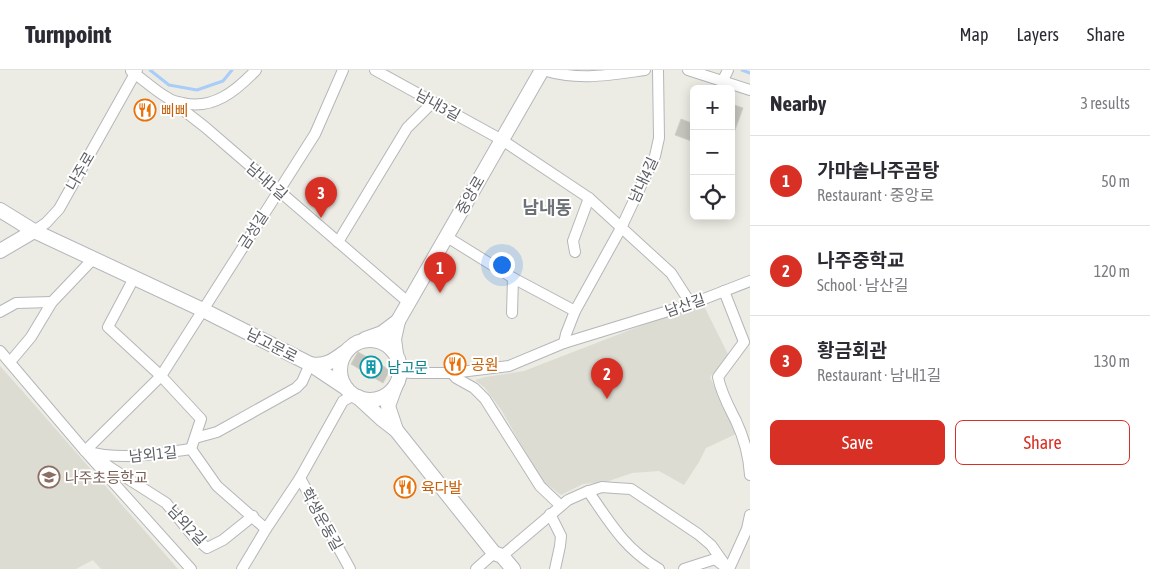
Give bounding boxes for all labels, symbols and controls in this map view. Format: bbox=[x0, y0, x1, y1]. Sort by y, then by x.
text: Turnpoint bbox=[25, 21, 111, 48]
text: Map bbox=[959, 24, 988, 45]
text: Layers bbox=[1016, 24, 1059, 45]
text: Share bbox=[1087, 24, 1125, 45]
map controls bbox=[690, 85, 735, 220]
button: + bbox=[690, 85, 735, 130]
street label: 남내3길 bbox=[413, 86, 463, 124]
text: Nearby bbox=[770, 91, 826, 115]
text: 3 results bbox=[1080, 94, 1130, 112]
restaurant icon: 삐삐 bbox=[133, 98, 157, 122]
place label: 삐삐 bbox=[161, 102, 189, 119]
button: − bbox=[690, 130, 735, 175]
street label: 나주로 bbox=[62, 149, 98, 193]
street label: 남내4길 bbox=[625, 154, 661, 206]
street label: 남내1길 bbox=[243, 159, 291, 203]
text: 가마솥나주곰탕 bbox=[817, 159, 939, 181]
text: 1 bbox=[782, 172, 790, 190]
text: 50 m bbox=[1101, 172, 1130, 190]
street label: 중앙로 bbox=[452, 173, 488, 217]
button: locate bbox=[690, 175, 735, 220]
pin: 3 bbox=[305, 177, 337, 218]
text: Restaurant · 중앙로 bbox=[817, 186, 934, 204]
district label: 남내동 bbox=[522, 197, 572, 218]
street label: 금성길 bbox=[235, 208, 271, 252]
text: 나주중학교 bbox=[817, 249, 904, 271]
pin: 1 bbox=[424, 252, 456, 293]
your location bbox=[489, 252, 515, 278]
text: 2 bbox=[782, 262, 790, 280]
text: 120 m bbox=[1094, 262, 1130, 280]
text: School · 남산길 bbox=[817, 276, 909, 294]
street label: 남산길 bbox=[663, 290, 707, 320]
street label: 남고문로 bbox=[244, 325, 300, 365]
text: 황금회관 bbox=[817, 339, 887, 361]
restaurant icon: 공원 bbox=[443, 352, 467, 376]
text: 3 bbox=[782, 352, 790, 370]
text: 130 m bbox=[1094, 352, 1130, 370]
building icon: 남고문 bbox=[359, 355, 383, 379]
place label: 공원 bbox=[471, 356, 499, 373]
pin: 2 bbox=[591, 358, 623, 399]
place label: 남고문 bbox=[387, 359, 428, 376]
text: Restaurant · 남내1길 bbox=[817, 366, 941, 384]
button: Save bbox=[770, 420, 945, 465]
button: Share bbox=[955, 420, 1130, 465]
street label: 남외1길 bbox=[128, 443, 178, 465]
school or university icon: 나주초등학교 bbox=[37, 465, 61, 489]
place label: 나주초등학교 bbox=[65, 469, 148, 486]
restaurant icon: 육다발 bbox=[393, 475, 417, 499]
place label: 육다발 bbox=[421, 479, 463, 496]
street label: 학생운동길 bbox=[298, 485, 346, 553]
street label: 남외2길 bbox=[164, 501, 210, 549]

